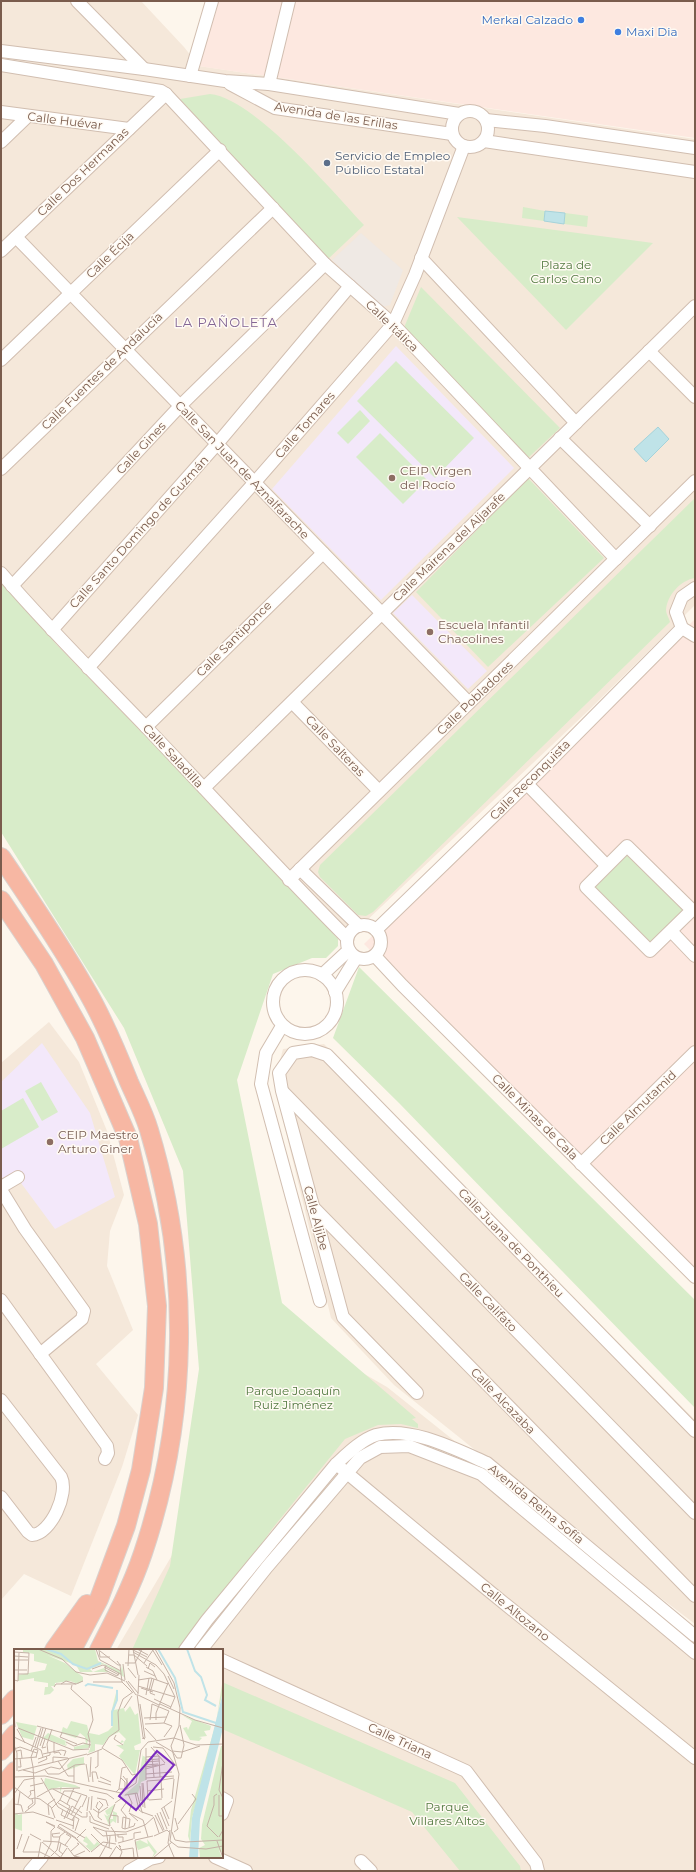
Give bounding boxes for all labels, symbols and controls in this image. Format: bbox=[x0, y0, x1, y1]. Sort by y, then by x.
place label: Merkal Calzado bbox=[481, 12, 573, 27]
marker: Merkal Calzado bbox=[576, 15, 586, 25]
place label: Maxi Dia bbox=[626, 24, 678, 39]
marker: Maxi Dia bbox=[613, 27, 623, 37]
street label: Avenida de las Erillas bbox=[273, 98, 399, 133]
street label: Calle Huévar bbox=[27, 108, 104, 133]
street label: Calle Dos Hermanas bbox=[34, 124, 132, 219]
place label: Servicio de Empleo Público Estatal bbox=[335, 148, 450, 177]
marker: Servicio de Empleo Público Estatal bbox=[322, 158, 332, 168]
street label: Calle Écija bbox=[83, 228, 137, 281]
park label: Plaza de Carlos Cano bbox=[530, 257, 602, 286]
street label: Calle Itálica bbox=[363, 297, 422, 355]
street label: Calle Fuentes de Andalucía bbox=[38, 309, 165, 433]
district label: LA PAÑOLETA bbox=[174, 314, 278, 330]
street label: Calle Tomares bbox=[272, 388, 338, 461]
street label: Calle San Juan de Aznalfarache bbox=[172, 397, 313, 542]
street label: Calle Gines bbox=[113, 418, 169, 477]
street label: Calle Santo Domingo de Guzmán bbox=[66, 452, 211, 611]
place label: CEIP Virgen del Rocío bbox=[400, 463, 472, 492]
marker: CEIP Virgen del Rocío bbox=[387, 473, 397, 483]
street label: Calle Mairena del Aljarafe bbox=[389, 489, 508, 604]
street label: Calle Santiponce bbox=[193, 598, 275, 680]
place label: Escuela Infantil Chacolines bbox=[438, 617, 530, 646]
marker: Escuela Infantil Chacolines bbox=[425, 627, 435, 637]
street label: Calle Pobladores bbox=[433, 657, 516, 738]
street label: Calle Salteras bbox=[302, 712, 368, 779]
street label: Calle Saladilla bbox=[140, 721, 207, 791]
street label: Calle Reconquista bbox=[486, 736, 573, 823]
street label: Calle Almutamid bbox=[596, 1067, 679, 1148]
street label: Calle Minas de Cala bbox=[489, 1070, 582, 1163]
place label: CEIP Maestro Arturo Giner bbox=[58, 1127, 139, 1156]
marker: CEIP Maestro Arturo Giner bbox=[45, 1137, 55, 1147]
street label: Calle Aljibe bbox=[301, 1184, 332, 1252]
street label: Calle Juana de Ponthieu bbox=[455, 1185, 567, 1300]
street label: Calle Califato bbox=[456, 1269, 521, 1335]
street label: Calle Alcazaba bbox=[468, 1364, 539, 1437]
park label: Parque Joaquín Ruiz Jiménez bbox=[246, 1383, 340, 1412]
street label: Avenida Reina Sofía bbox=[486, 1461, 587, 1547]
street label: Calle Altozano bbox=[478, 1579, 553, 1644]
inset map bbox=[14, 1649, 223, 1858]
street label: Calle Triana bbox=[366, 1719, 435, 1762]
park label: Parque Villares Altos bbox=[409, 1799, 485, 1828]

